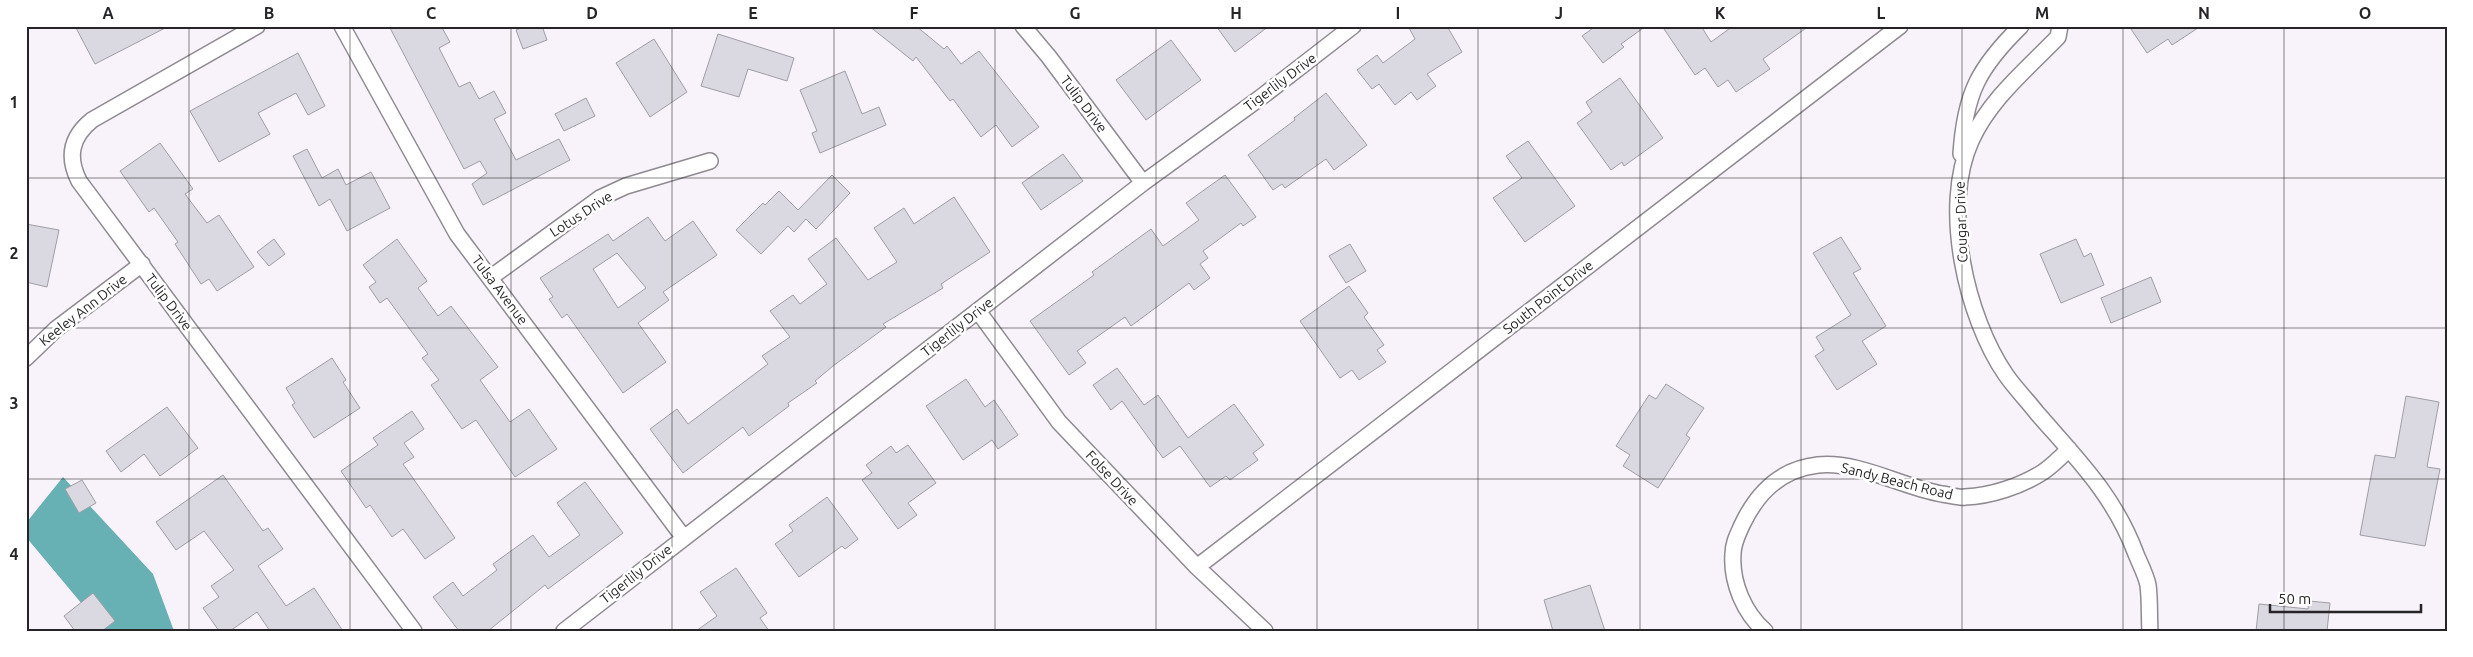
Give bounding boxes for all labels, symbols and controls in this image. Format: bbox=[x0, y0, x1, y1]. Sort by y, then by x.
text: A bbox=[102, 4, 114, 22]
text: B bbox=[264, 4, 274, 22]
text: C bbox=[426, 4, 436, 22]
text: D bbox=[586, 4, 598, 22]
text: E bbox=[748, 4, 758, 22]
text: F bbox=[910, 4, 919, 22]
text: G bbox=[1069, 4, 1081, 22]
text: H bbox=[1230, 4, 1242, 22]
text: I bbox=[1396, 4, 1400, 22]
text: J bbox=[1555, 4, 1563, 22]
text: K bbox=[1715, 4, 1726, 22]
text: L bbox=[1877, 4, 1886, 22]
text: M bbox=[2035, 4, 2049, 22]
text: N bbox=[2198, 4, 2210, 22]
text: O bbox=[2359, 4, 2371, 22]
street label: Tigerlily Drive bbox=[1241, 50, 1319, 114]
street label: Tulip Drive bbox=[1057, 72, 1111, 136]
text: 1 bbox=[9, 93, 19, 111]
street label: Cougar Drive bbox=[1952, 181, 1970, 263]
street label: Lotus Drive bbox=[547, 188, 615, 240]
text: 2 bbox=[9, 244, 19, 262]
street label: Tulsa Avenue bbox=[469, 252, 531, 328]
street label: South Point Drive bbox=[1500, 257, 1596, 337]
street label: Tulip Drive bbox=[142, 270, 196, 334]
street label: Keeley Ann Drive bbox=[36, 271, 130, 349]
street label: Tigerlily Drive bbox=[918, 294, 996, 360]
text: 3 bbox=[9, 394, 19, 412]
street label: Folse Drive bbox=[1083, 447, 1141, 509]
street label: Sandy Beach Road bbox=[1840, 459, 1954, 503]
street label: Tigerlily Drive bbox=[597, 541, 675, 607]
text: 4 bbox=[9, 545, 19, 563]
scale bar bbox=[2270, 582, 2422, 614]
text: 50 m bbox=[2278, 590, 2311, 607]

